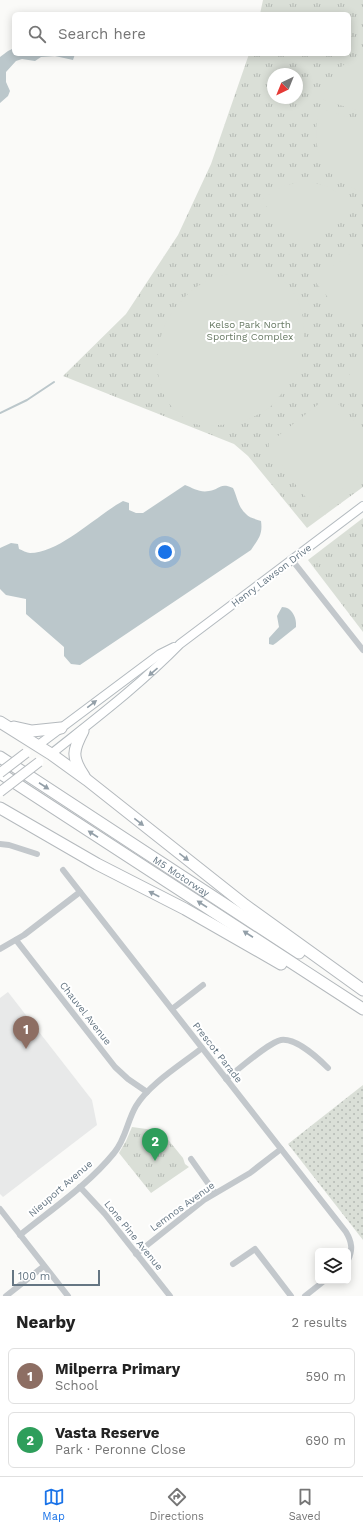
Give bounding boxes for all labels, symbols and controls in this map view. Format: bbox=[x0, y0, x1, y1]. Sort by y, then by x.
search box bbox=[12, 12, 351, 56]
icon: search bbox=[26, 23, 48, 45]
text: Search here bbox=[58, 25, 146, 43]
north arrow bbox=[267, 68, 303, 104]
park label: Kelso Park North Sporting Complex bbox=[207, 319, 293, 342]
your location bbox=[155, 542, 175, 562]
street label: Henry Lawson Drive bbox=[229, 542, 314, 609]
one-way arrow bbox=[148, 667, 157, 676]
one-way arrow bbox=[87, 700, 98, 708]
one-way arrow bbox=[39, 782, 49, 790]
one-way arrow bbox=[134, 817, 145, 826]
one-way arrow bbox=[87, 830, 99, 837]
one-way arrow bbox=[178, 853, 189, 861]
street label: M5 Motorway bbox=[151, 854, 212, 899]
one-way arrow bbox=[148, 891, 160, 897]
one-way arrow bbox=[196, 901, 208, 908]
one-way arrow bbox=[242, 931, 254, 938]
street label: Chauvel Avenue bbox=[58, 980, 114, 1047]
pin: 1 bbox=[13, 1016, 39, 1049]
street label: Prescot Parade bbox=[191, 1020, 245, 1085]
pin: 2 bbox=[142, 1128, 168, 1161]
street label: Nieuport Avenue bbox=[26, 1158, 95, 1219]
street label: Lemnos Avenue bbox=[148, 1179, 217, 1233]
street label: Lone Pine Avenue bbox=[102, 1198, 165, 1272]
map controls bbox=[315, 1248, 351, 1284]
button: layers bbox=[315, 1248, 351, 1284]
scale bar bbox=[12, 1268, 100, 1287]
text: 100 m bbox=[18, 1270, 50, 1283]
text: Nearby bbox=[16, 1312, 75, 1332]
text: 2 results bbox=[292, 1315, 347, 1330]
text: Milperra Primary bbox=[55, 1360, 180, 1378]
text: 1 bbox=[27, 1369, 33, 1384]
text: 590 m bbox=[306, 1369, 346, 1384]
text: School bbox=[55, 1378, 98, 1393]
text: Vasta Reserve bbox=[55, 1424, 160, 1442]
text: 2 bbox=[26, 1433, 34, 1448]
text: 690 m bbox=[305, 1433, 346, 1448]
text: Park · Peronne Close bbox=[55, 1442, 186, 1457]
tab: Map bbox=[42, 1486, 65, 1523]
tab: Directions bbox=[150, 1486, 204, 1523]
tab: Saved bbox=[289, 1486, 321, 1523]

